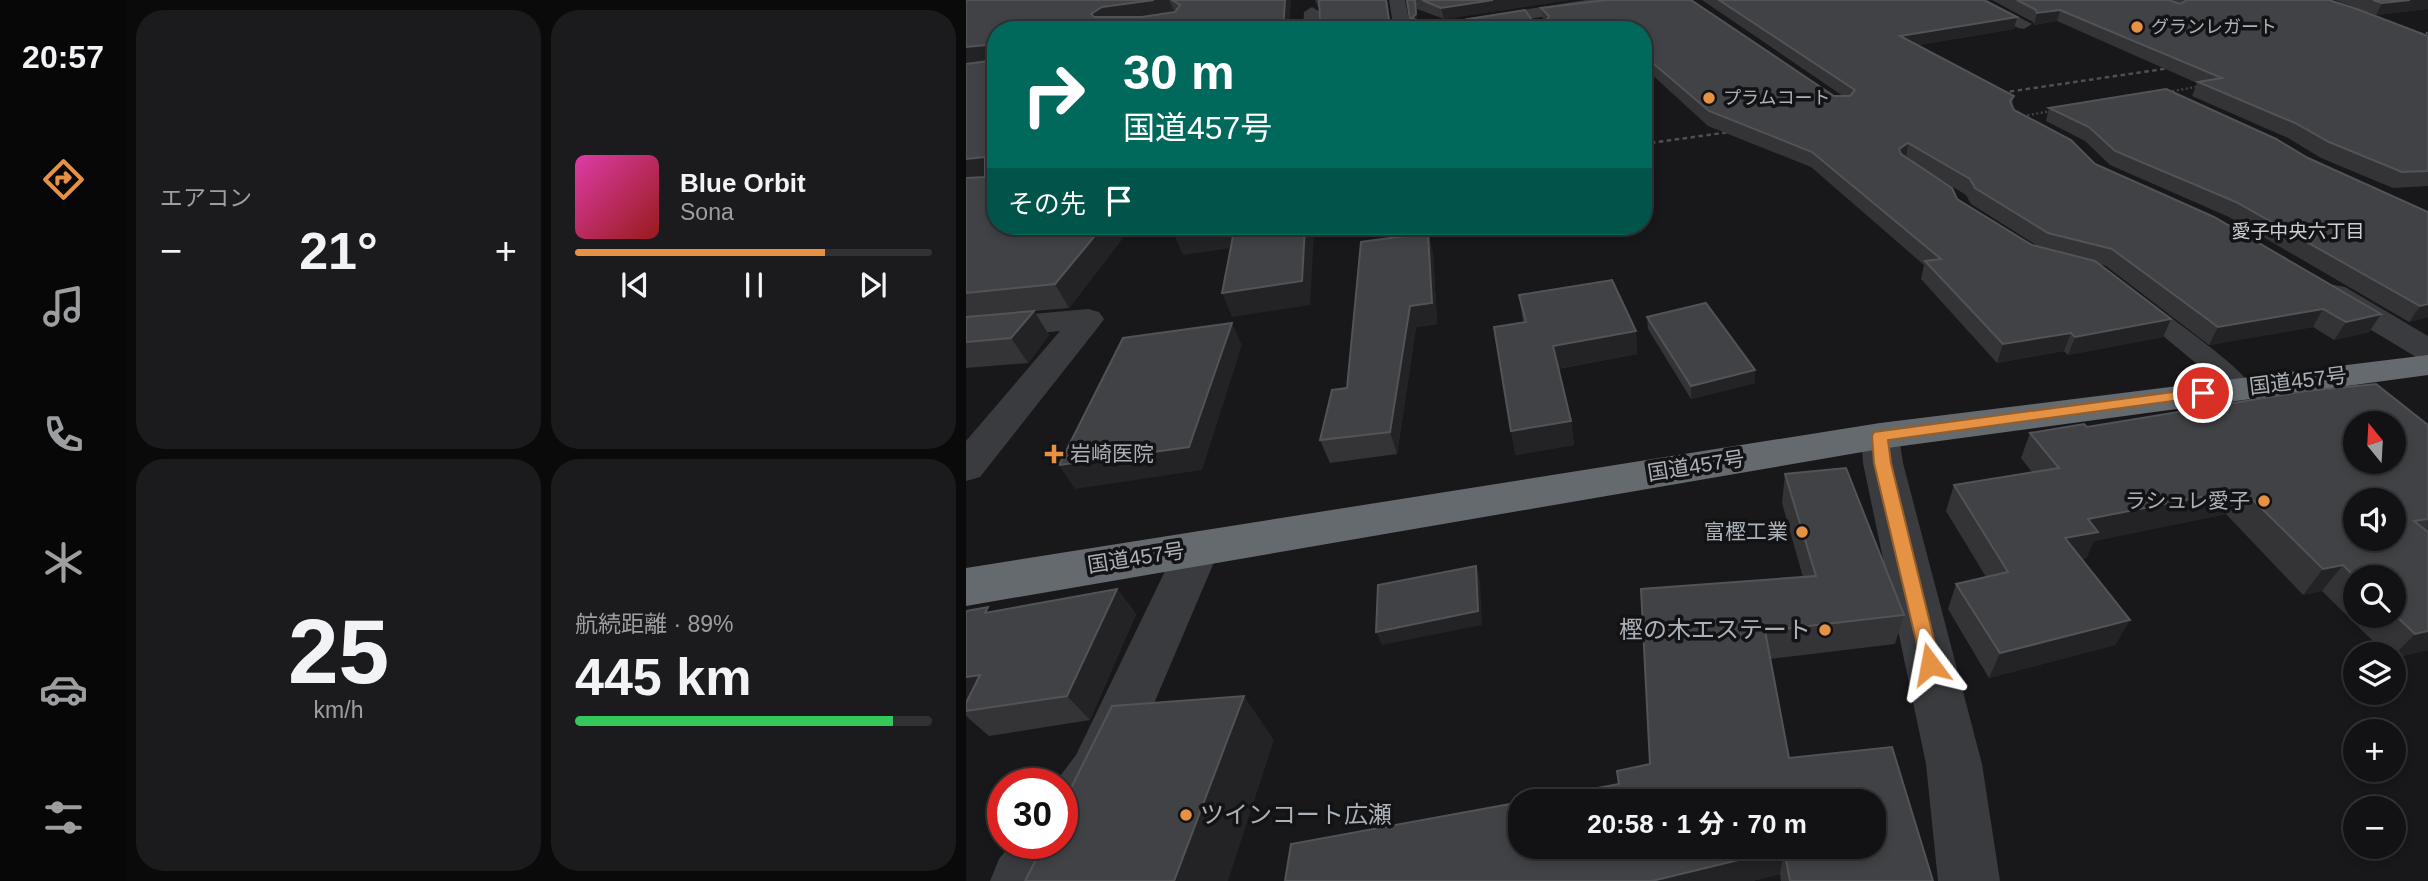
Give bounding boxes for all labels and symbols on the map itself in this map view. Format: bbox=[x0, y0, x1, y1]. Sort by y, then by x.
place label: グランレガート bbox=[2151, 17, 2277, 37]
marker: グランレガート bbox=[2129, 19, 2145, 35]
place label: プラムコート bbox=[1723, 88, 1830, 108]
marker: プラムコート bbox=[1701, 90, 1717, 106]
district label: 愛子中央六丁目 bbox=[2231, 221, 2365, 242]
pin bbox=[2173, 363, 2233, 423]
street label: 国道457号 bbox=[2248, 363, 2348, 398]
north arrow bbox=[2343, 411, 2406, 474]
place label: 岩崎医院 bbox=[1070, 442, 1154, 465]
marker: 岩崎医院 bbox=[1044, 444, 1064, 464]
street label: 国道457号 bbox=[1646, 446, 1746, 485]
place label: ラシュレ愛子 bbox=[2125, 489, 2250, 512]
marker: ラシュレ愛子 bbox=[2256, 493, 2272, 509]
place label: 富樫工業 bbox=[1704, 520, 1788, 543]
marker: 富樫工業 bbox=[1794, 524, 1810, 540]
street label: 国道457号 bbox=[1086, 538, 1186, 577]
place label: 樫の木エステート bbox=[1619, 616, 1811, 643]
marker: 樫の木エステート bbox=[1817, 622, 1833, 638]
position arrow bbox=[1893, 627, 1967, 701]
speed limit sign: 30 bbox=[987, 768, 1078, 859]
place label: ツインコート広瀬 bbox=[1200, 801, 1392, 828]
marker: ツインコート広瀬 bbox=[1178, 807, 1194, 823]

